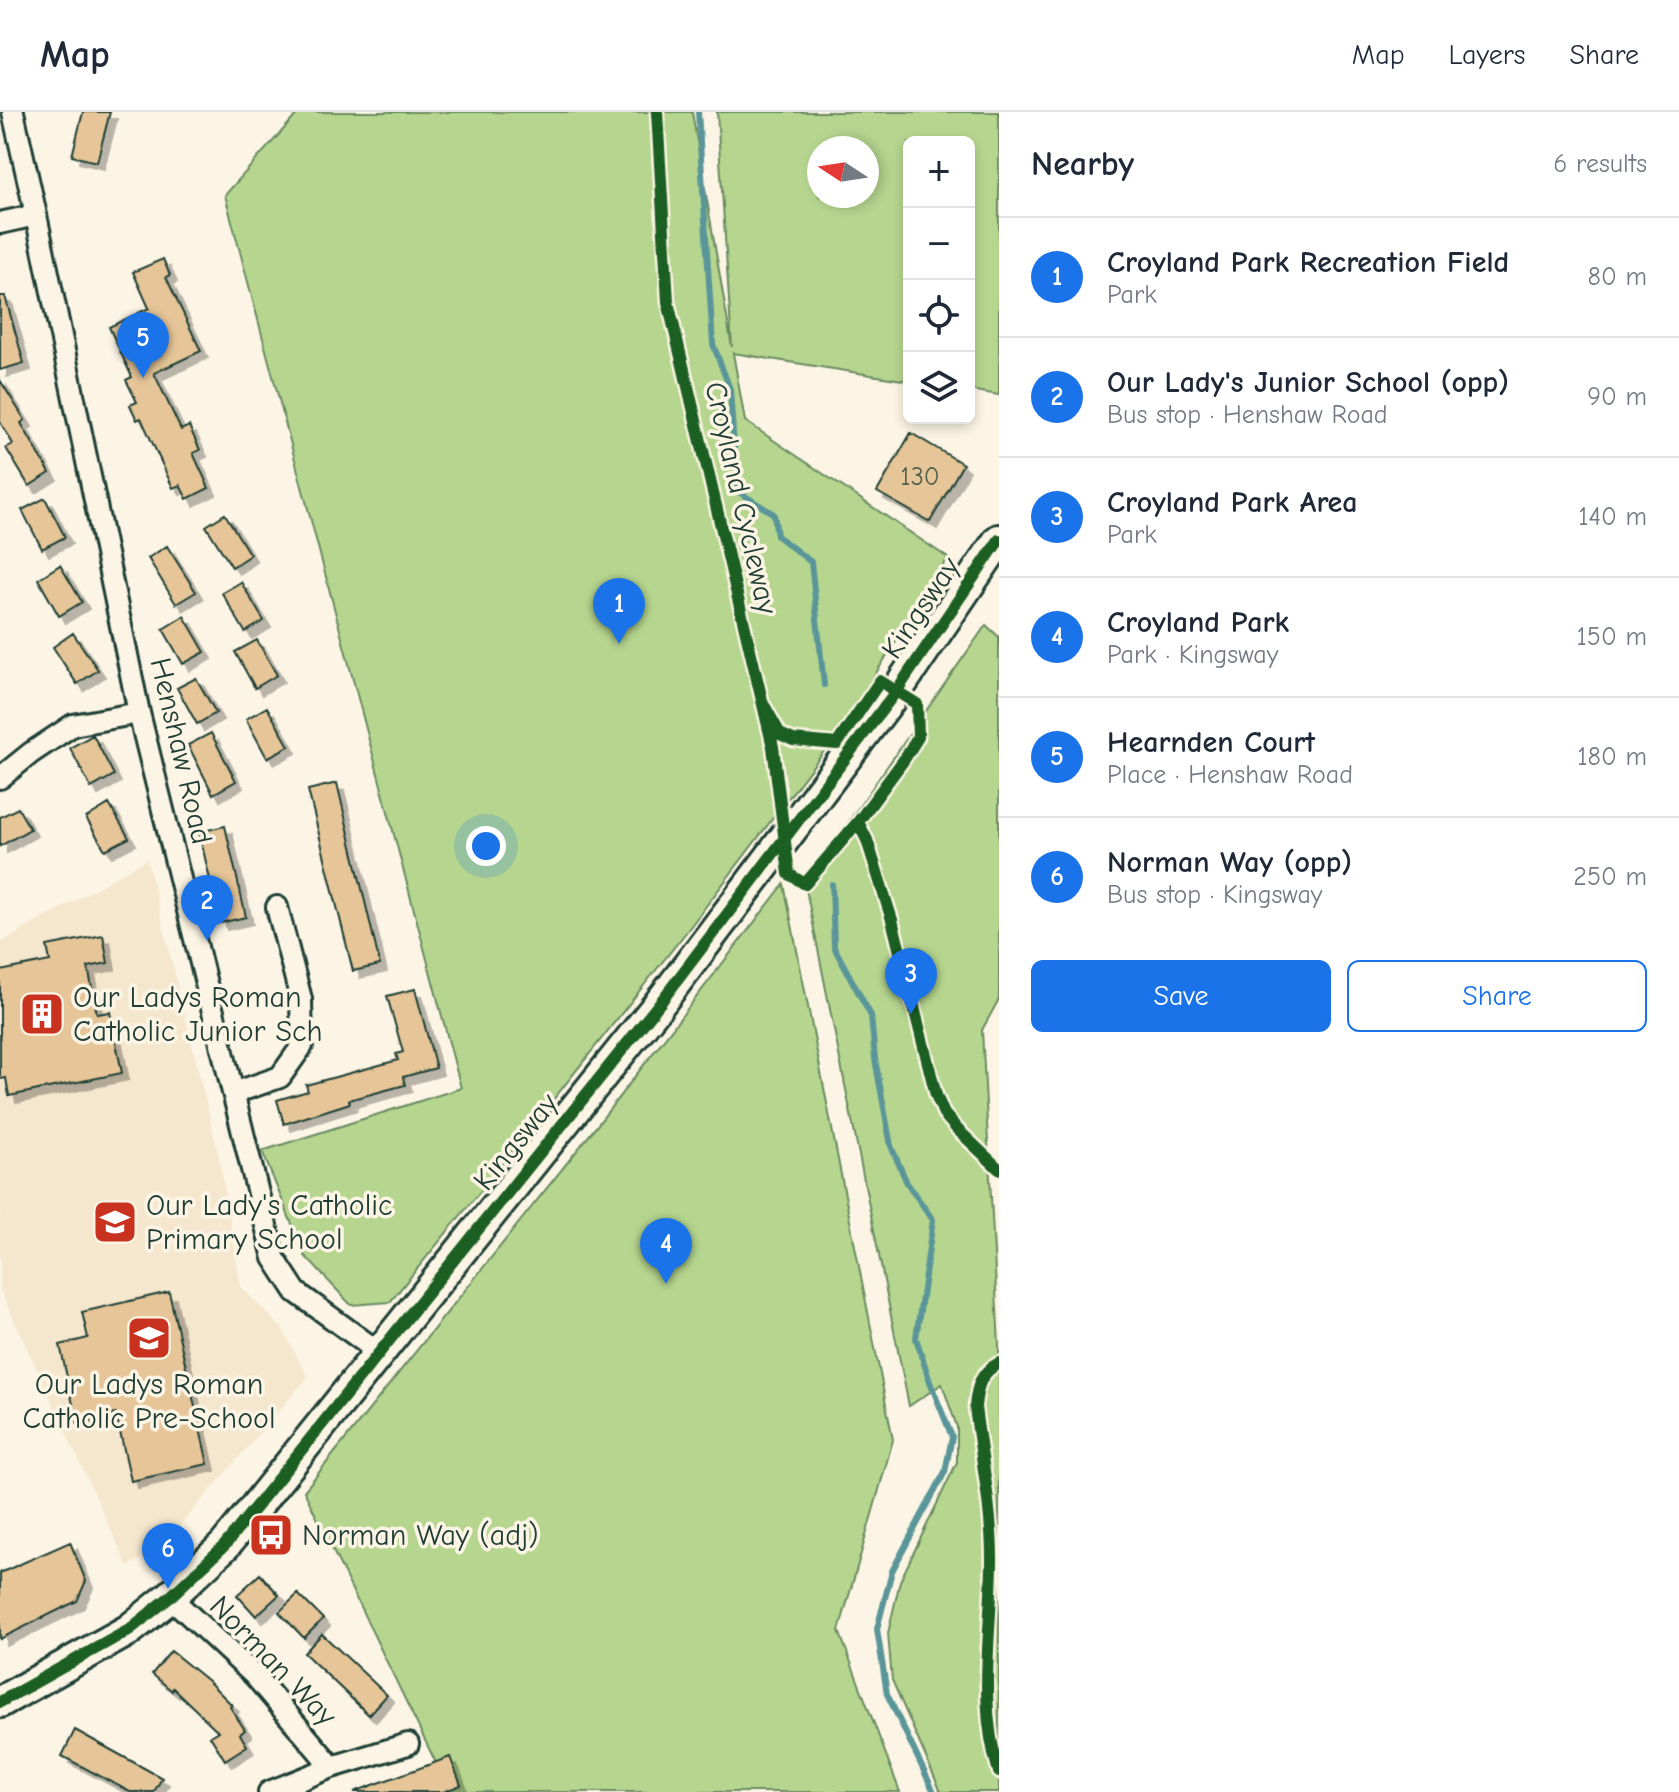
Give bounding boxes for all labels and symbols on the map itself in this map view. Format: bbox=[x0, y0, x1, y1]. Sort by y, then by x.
north arrow bbox=[807, 136, 879, 208]
pin: 5 bbox=[117, 312, 169, 378]
street label: Croyland Cycleway bbox=[697, 378, 785, 618]
house number: 130 bbox=[900, 462, 940, 492]
street label: Kingsway bbox=[874, 550, 968, 665]
pin: 1 bbox=[593, 578, 645, 644]
street label: Henshaw Road bbox=[143, 654, 219, 848]
your location bbox=[466, 826, 506, 866]
pin: 2 bbox=[181, 875, 233, 941]
pin: 3 bbox=[885, 948, 937, 1014]
place label: Our Ladys Roman Catholic Junior Sch bbox=[73, 980, 323, 1049]
building icon: Our Ladys Roman Catholic Junior Sch bbox=[18, 990, 66, 1038]
street label: Kingsway bbox=[466, 1086, 566, 1198]
place label: Our Lady's Catholic Primary School bbox=[146, 1188, 392, 1257]
school or university icon: Our Lady's Catholic Primary School bbox=[91, 1198, 139, 1246]
pin: 4 bbox=[640, 1218, 692, 1284]
school or university icon: Our Ladys Roman Catholic Pre-School bbox=[125, 1314, 173, 1362]
place label: Our Ladys Roman Catholic Pre-School bbox=[23, 1367, 275, 1436]
bus stop icon: Norman Way (adj) bbox=[247, 1511, 295, 1559]
place label: Norman Way (adj) bbox=[302, 1518, 539, 1553]
pin: 6 bbox=[142, 1523, 194, 1589]
street label: Norman Way bbox=[202, 1589, 344, 1734]

